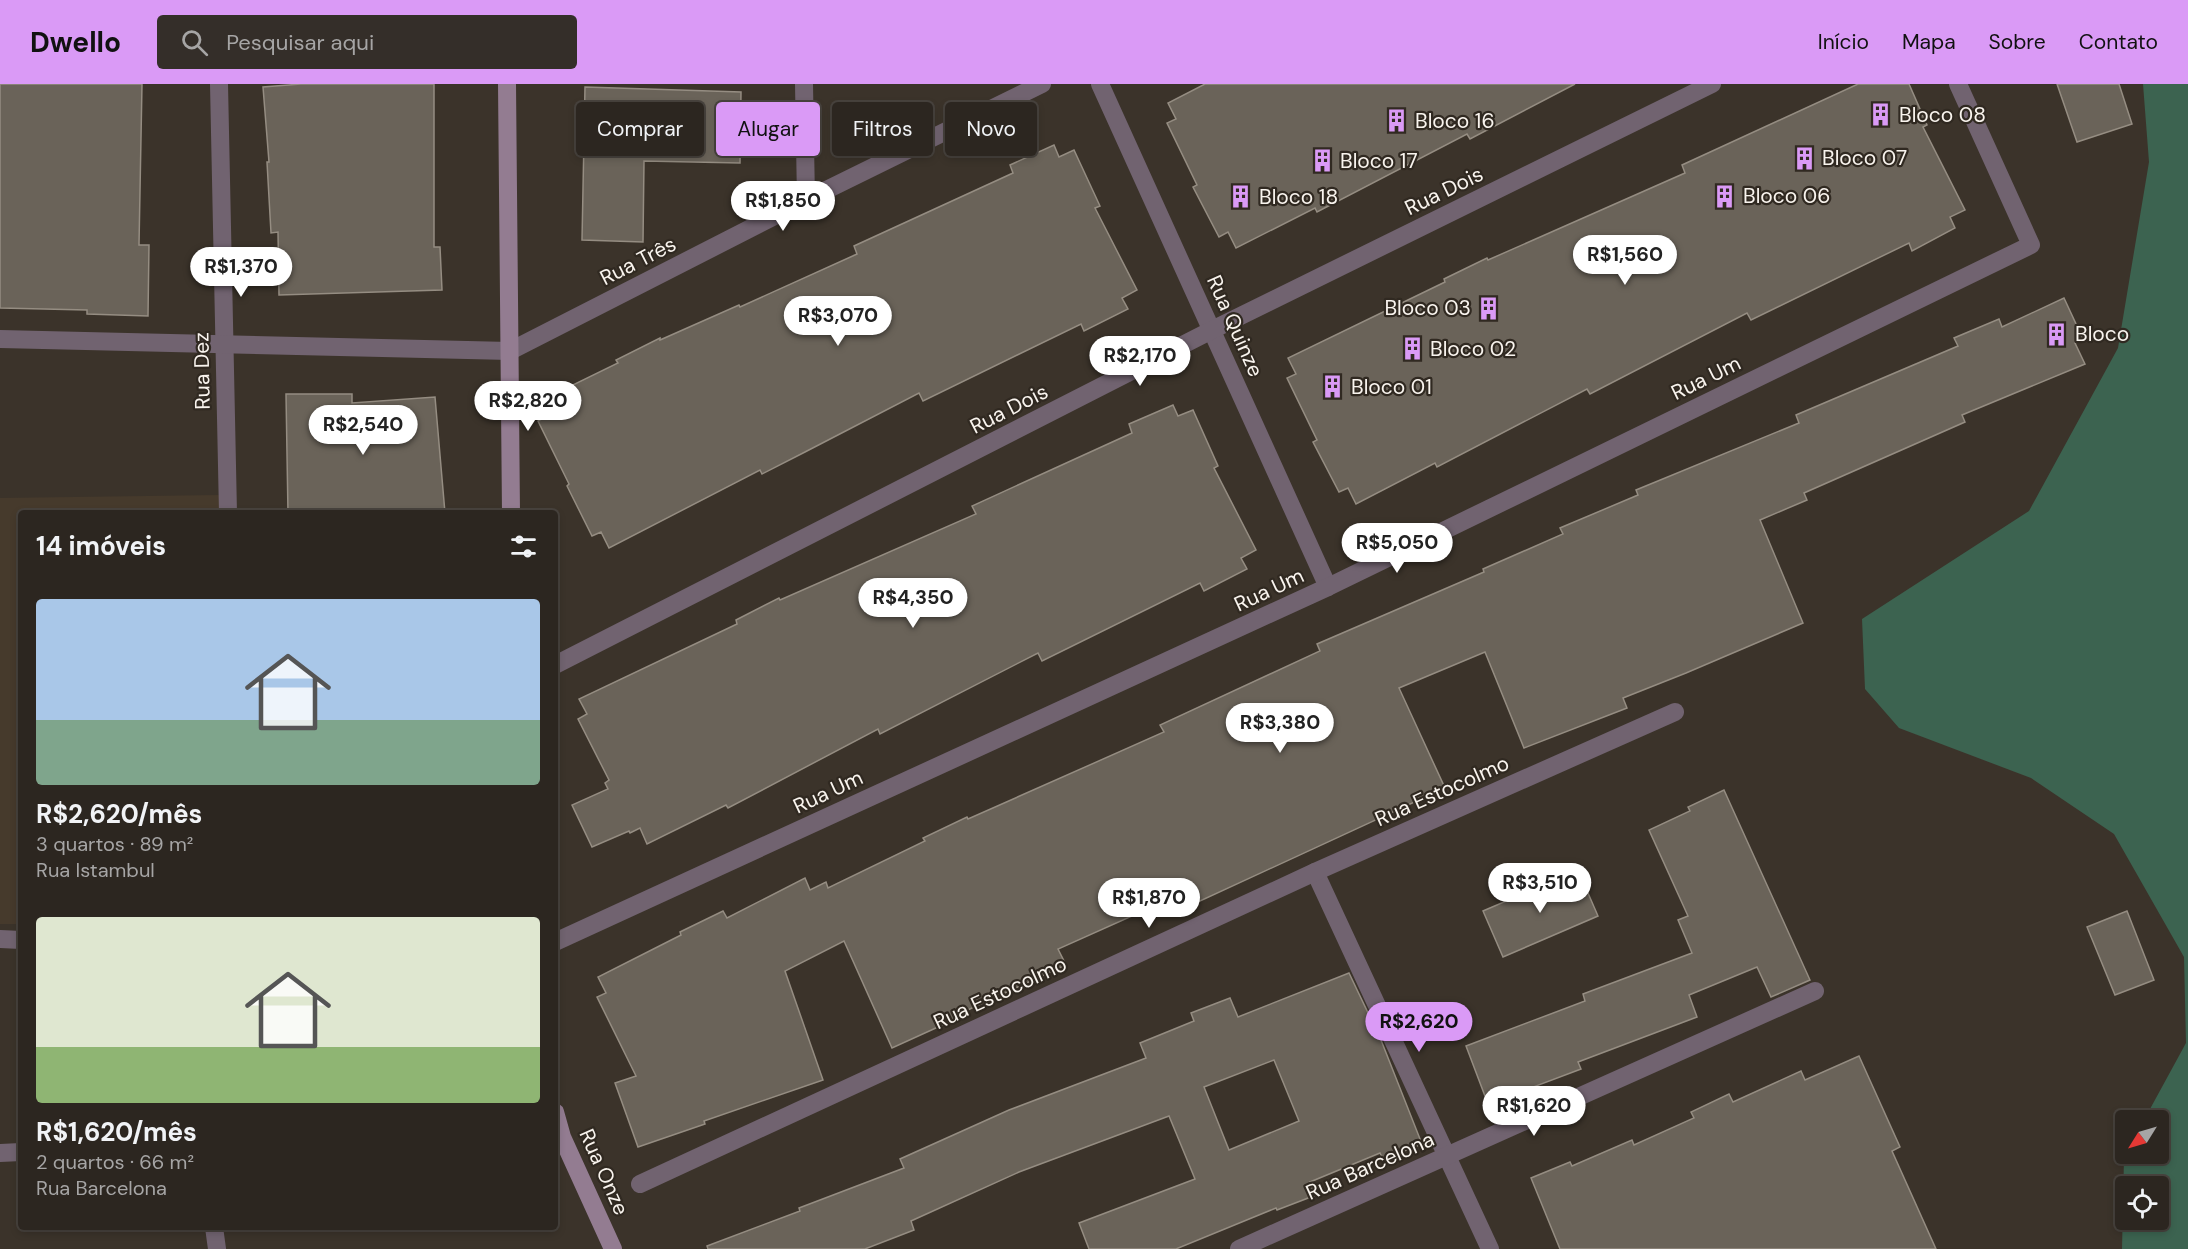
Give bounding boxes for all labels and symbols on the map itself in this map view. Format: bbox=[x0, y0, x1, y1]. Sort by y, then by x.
place label: Bloco 08 bbox=[1899, 101, 1986, 129]
building icon: Bloco 08 bbox=[1868, 102, 1894, 128]
place label: Bloco 16 bbox=[1415, 107, 1495, 135]
building icon: Bloco 16 bbox=[1384, 108, 1410, 134]
place label: Bloco 07 bbox=[1822, 144, 1907, 172]
building icon: Bloco 07 bbox=[1791, 145, 1817, 171]
place label: Bloco 17 bbox=[1340, 147, 1418, 175]
building icon: Bloco 17 bbox=[1309, 148, 1335, 174]
street label: Rua Dois bbox=[1400, 160, 1488, 222]
pin: R$1,850 bbox=[728, 181, 838, 232]
place label: Bloco 06 bbox=[1743, 182, 1830, 210]
place label: Bloco 18 bbox=[1259, 183, 1338, 211]
building icon: Bloco 06 bbox=[1712, 183, 1738, 209]
building icon: Bloco 18 bbox=[1228, 184, 1254, 210]
street label: Rua Três bbox=[595, 230, 681, 292]
pin: R$1,560 bbox=[1570, 235, 1680, 286]
pin: R$1,370 bbox=[186, 247, 296, 298]
street label: Rua Quinze bbox=[1200, 271, 1270, 381]
place label: Bloco 03 bbox=[1384, 294, 1471, 322]
building icon: Bloco 03 bbox=[1476, 295, 1502, 321]
pin: R$3,070 bbox=[783, 296, 893, 347]
place label: Bloco bbox=[2075, 320, 2129, 348]
building icon: Bloco bbox=[2044, 321, 2070, 347]
street label: Rua Dez bbox=[187, 332, 217, 410]
place label: Bloco 02 bbox=[1430, 335, 1516, 363]
pin: R$2,170 bbox=[1085, 336, 1195, 387]
building icon: Bloco 02 bbox=[1399, 336, 1425, 362]
street label: Rua Um bbox=[1667, 349, 1745, 407]
place label: Bloco 01 bbox=[1351, 373, 1432, 401]
building icon: Bloco 01 bbox=[1320, 374, 1346, 400]
street label: Rua Dois bbox=[965, 377, 1053, 441]
pin: R$2,820 bbox=[473, 381, 583, 432]
pin: R$2,540 bbox=[308, 405, 418, 456]
pin: R$5,050 bbox=[1342, 523, 1452, 574]
street label: Rua Um bbox=[1230, 562, 1308, 618]
pin: R$4,350 bbox=[858, 578, 968, 629]
pin: R$3,380 bbox=[1225, 703, 1335, 754]
street label: Rua Estocolmo bbox=[1370, 749, 1514, 833]
street label: Rua Um bbox=[789, 764, 867, 820]
pin: R$3,510 bbox=[1485, 863, 1595, 914]
pin: R$1,870 bbox=[1094, 878, 1204, 929]
street label: Rua Estocolmo bbox=[929, 950, 1071, 1036]
pin: R$2,620 bbox=[1364, 1002, 1474, 1053]
pin: R$1,620 bbox=[1479, 1086, 1589, 1137]
north arrow bbox=[2115, 1110, 2169, 1164]
street label: Rua Onze bbox=[573, 1125, 635, 1219]
street label: Rua Barcelona bbox=[1301, 1125, 1439, 1207]

